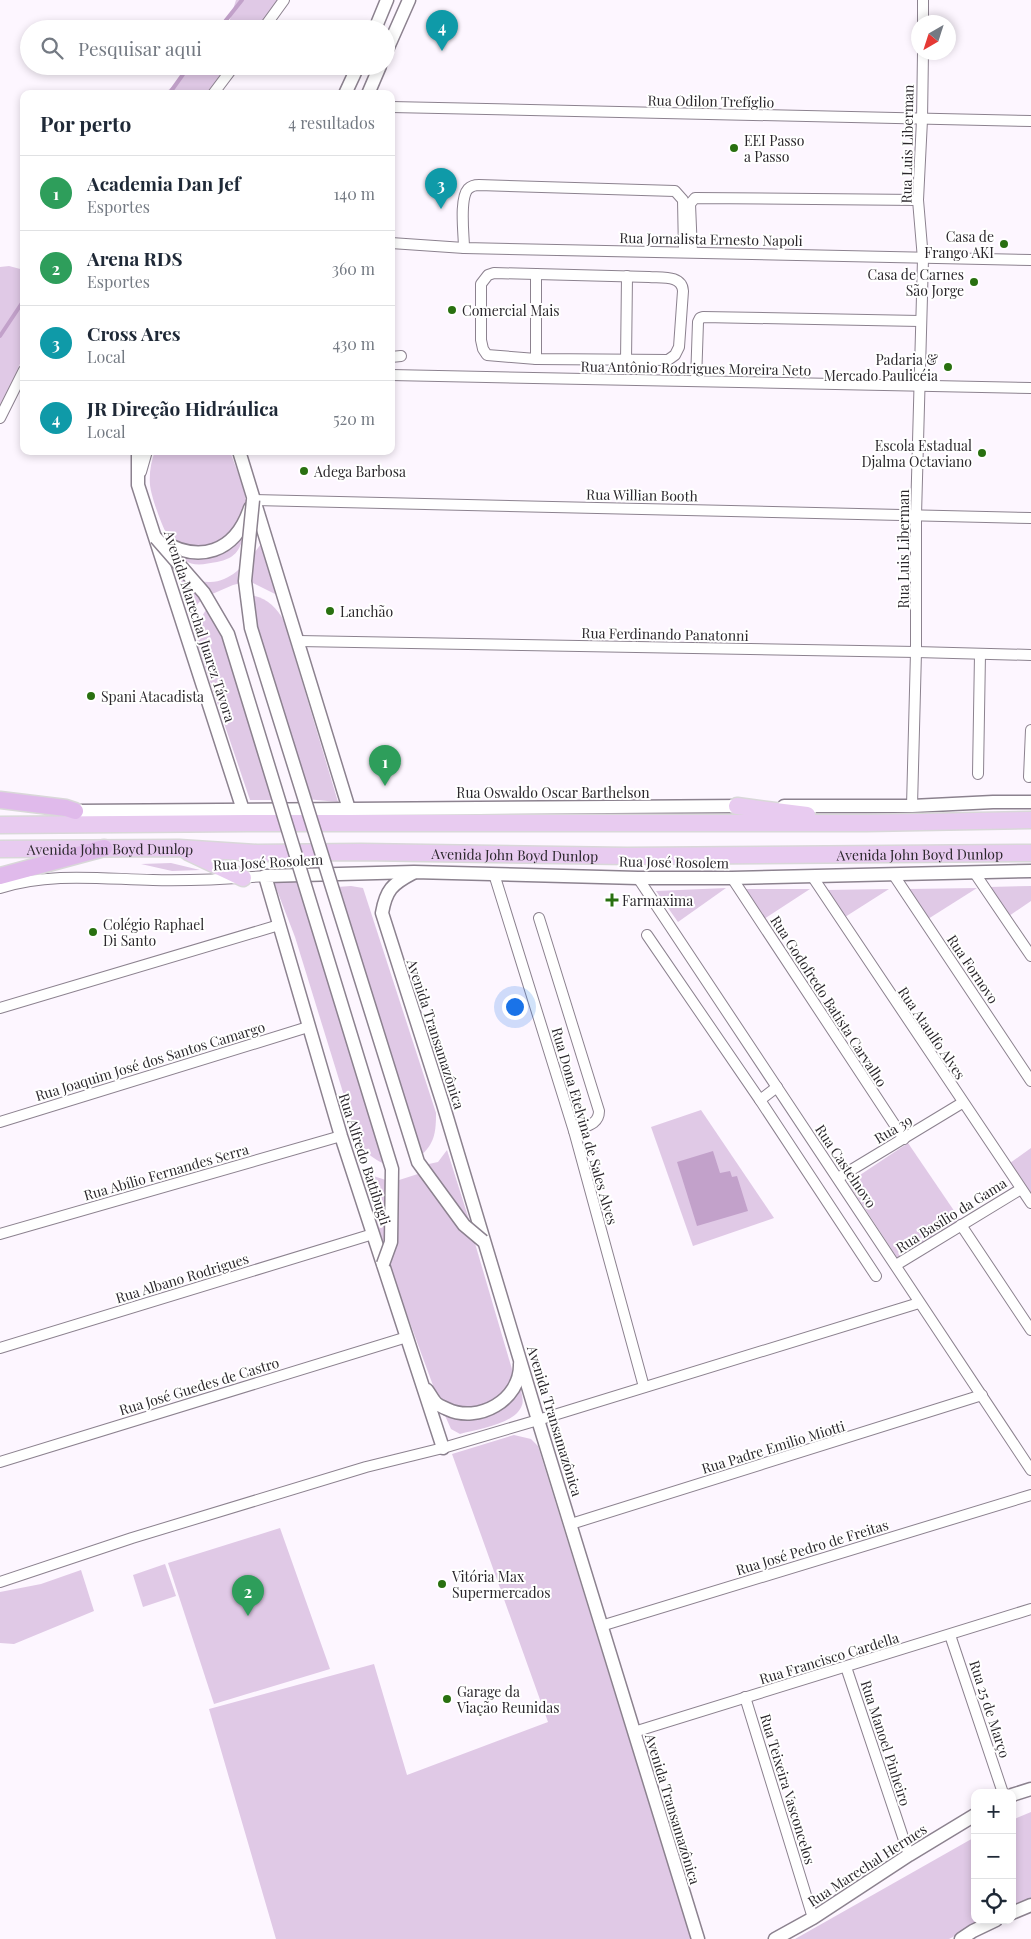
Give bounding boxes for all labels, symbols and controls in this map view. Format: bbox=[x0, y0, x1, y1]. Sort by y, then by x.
pin: 4 bbox=[426, 10, 458, 51]
north arrow bbox=[911, 15, 956, 60]
search box bbox=[20, 20, 395, 75]
icon: search bbox=[38, 34, 66, 62]
text: Pesquisar aqui bbox=[78, 35, 202, 61]
street label: Rua Luis Liberman bbox=[896, 84, 918, 204]
street label: Rua Odilon Trefíglio bbox=[647, 90, 775, 112]
text: Por perto bbox=[40, 109, 131, 137]
text: 4 resultados bbox=[288, 112, 375, 133]
place label: EEI Passo a Passo bbox=[744, 131, 805, 166]
marker: EEI Passo a Passo bbox=[728, 142, 740, 154]
pin: 3 bbox=[425, 168, 457, 209]
text: Academia Dan Jef bbox=[87, 170, 241, 196]
text: 1 bbox=[53, 183, 59, 204]
text: 140 m bbox=[333, 183, 375, 204]
text: Esportes bbox=[87, 196, 150, 217]
place label: Casa de Frango AKI bbox=[924, 227, 994, 262]
street label: Rua Jornalista Ernesto Napoli bbox=[619, 228, 803, 250]
marker: Casa de Frango AKI bbox=[998, 238, 1010, 250]
text: Arena RDS bbox=[87, 245, 183, 271]
text: 2 bbox=[52, 258, 60, 279]
text: 360 m bbox=[332, 258, 375, 279]
place label: Casa de Carnes São Jorge bbox=[868, 265, 964, 300]
text: Esportes bbox=[87, 271, 150, 292]
marker: Casa de Carnes São Jorge bbox=[968, 276, 980, 288]
place label: Comercial Mais bbox=[462, 301, 560, 320]
marker: Comercial Mais bbox=[446, 304, 458, 316]
text: Cross Ares bbox=[87, 320, 181, 346]
text: 3 bbox=[52, 333, 60, 354]
text: 430 m bbox=[332, 333, 375, 354]
text: Local bbox=[87, 346, 126, 367]
place label: Padaria & Mercado Paulicéia bbox=[824, 350, 938, 385]
street label: Rua Antônio Rodrigues Moreira Neto bbox=[581, 356, 812, 380]
marker: Padaria & Mercado Paulicéia bbox=[942, 361, 954, 373]
text: JR Direção Hidráulica bbox=[87, 395, 279, 421]
text: 4 bbox=[52, 408, 60, 429]
text: 520 m bbox=[333, 408, 375, 429]
text: Local bbox=[87, 421, 126, 442]
place label: Escola Estadual Djalma Octaviano bbox=[861, 436, 972, 471]
marker: Escola Estadual Djalma Octaviano bbox=[976, 447, 988, 459]
place label: Adega Barbosa bbox=[313, 462, 406, 481]
marker: Adega Barbosa bbox=[298, 465, 310, 477]
street label: Rua Willian Booth bbox=[586, 485, 699, 505]
street label: Rua Luis Liberman bbox=[894, 489, 913, 609]
street label: Avenida Marechal Juarez Távora bbox=[160, 527, 240, 724]
place label: Lanchão bbox=[340, 602, 394, 621]
marker: Lanchão bbox=[324, 605, 336, 617]
street label: Rua Ferdinando Panatonni bbox=[581, 623, 749, 645]
place label: Spani Atacadista bbox=[101, 687, 204, 706]
marker: Spani Atacadista bbox=[85, 690, 97, 702]
pin: 1 bbox=[369, 745, 401, 786]
street label: Rua Oswaldo Oscar Barthelson bbox=[456, 783, 650, 802]
street label: Avenida John Boyd Dunlop bbox=[26, 838, 194, 858]
street label: Avenida John Boyd Dunlop bbox=[430, 844, 598, 865]
street label: Avenida John Boyd Dunlop bbox=[835, 844, 1003, 864]
street label: Rua José Rosolem bbox=[212, 850, 324, 874]
street label: Rua José Rosolem bbox=[619, 852, 730, 872]
place label: Farmaxima bbox=[622, 891, 693, 910]
marker: Farmaxima bbox=[606, 894, 618, 906]
street label: Rua Godofredo Batista Carvalho bbox=[766, 912, 892, 1091]
place label: Colégio Raphael Di Santo bbox=[103, 915, 204, 950]
marker: Colégio Raphael Di Santo bbox=[87, 926, 99, 938]
street label: Rua Fornovo bbox=[943, 931, 1003, 1007]
street label: Avenida Transamazônica bbox=[402, 956, 469, 1111]
street label: Rua Ataulfo Alves bbox=[894, 983, 970, 1083]
your location bbox=[502, 994, 528, 1020]
street label: Rua Joaquim José dos Santos Camargo bbox=[33, 1017, 267, 1105]
street label: Rua Dona Etelvina de Sales Alves bbox=[548, 1025, 622, 1227]
street label: Rua Alfredo Battibugli bbox=[335, 1091, 395, 1227]
street label: Rua 39 bbox=[871, 1110, 915, 1148]
street label: Rua Castelnovo bbox=[811, 1121, 881, 1212]
street label: Rua Abílio Fernandes Serra bbox=[81, 1139, 251, 1205]
street label: Rua Basílio da Gama bbox=[892, 1173, 1010, 1257]
street label: Rua Albano Rodrigues bbox=[113, 1249, 251, 1307]
street label: Avenida Transamazônica bbox=[523, 1342, 587, 1499]
street label: Rua José Guedes de Castro bbox=[117, 1352, 282, 1419]
street label: Rua Padre Emilio Miotti bbox=[699, 1416, 847, 1478]
street label: Rua José Pedro de Freitas bbox=[733, 1515, 891, 1579]
place label: Vitória Max Supermercados bbox=[451, 1567, 550, 1602]
pin: 2 bbox=[232, 1575, 264, 1616]
marker: Vitória Max Supermercados bbox=[436, 1578, 448, 1590]
street label: Rua Francisco Cardella bbox=[757, 1628, 901, 1688]
street label: Rua 25 de Março bbox=[965, 1658, 1015, 1761]
street label: Rua Manoel Pinheiro bbox=[857, 1678, 915, 1808]
place label: Garage da Viação Reunidas bbox=[456, 1682, 560, 1717]
marker: Garage da Viação Reunidas bbox=[441, 1693, 453, 1705]
street label: Rua Teixeira Vasconcelos bbox=[756, 1711, 820, 1867]
street label: Avenida Transamazônica bbox=[641, 1730, 705, 1887]
map controls bbox=[971, 1789, 1016, 1924]
button: + bbox=[971, 1789, 1016, 1834]
street label: Rua Marechal Hermes bbox=[804, 1819, 930, 1911]
button: − bbox=[971, 1834, 1016, 1879]
button: locate bbox=[971, 1879, 1016, 1924]

